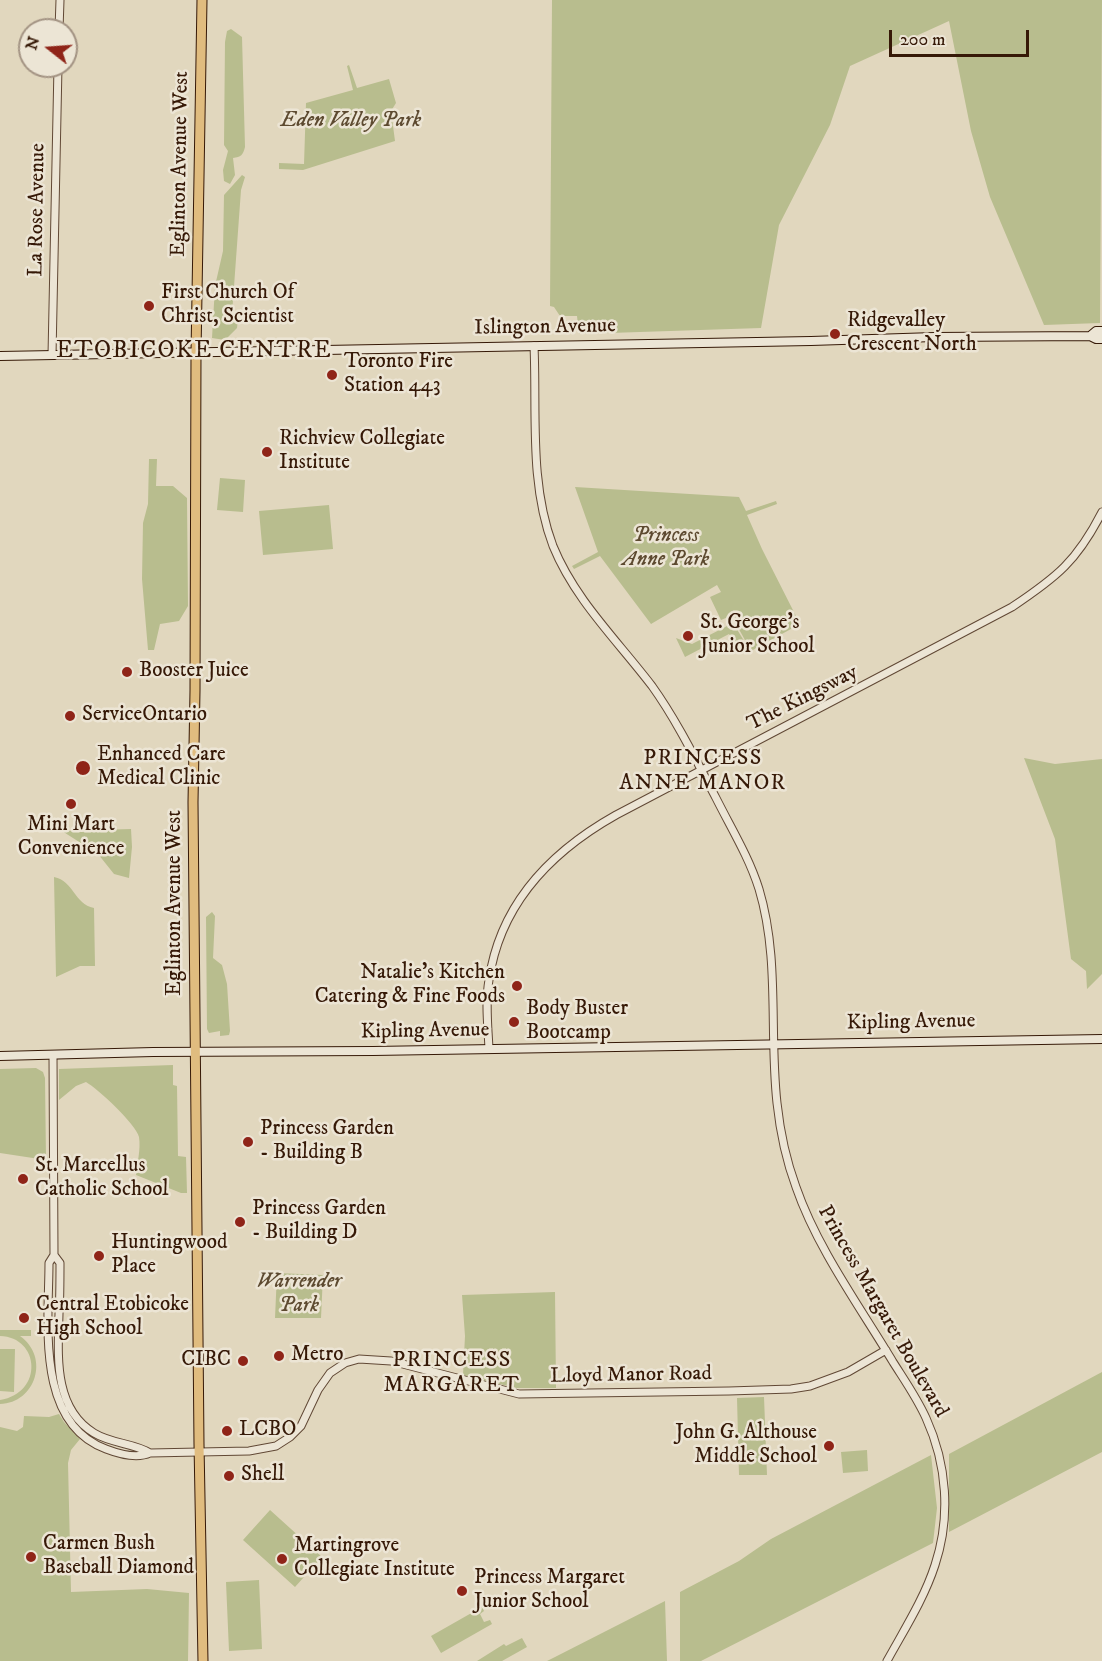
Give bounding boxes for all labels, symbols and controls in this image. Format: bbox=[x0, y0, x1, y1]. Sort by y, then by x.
north arrow bbox=[18, 18, 78, 78]
scale bar bbox=[892, 18, 1032, 56]
text: 200 m bbox=[900, 29, 946, 51]
text: N bbox=[21, 34, 44, 53]
street label: Eglinton Avenue West bbox=[167, 71, 195, 257]
park label: Eden Valley Park bbox=[281, 109, 421, 135]
street label: La Rose Avenue bbox=[24, 143, 52, 277]
place label: First Church Of Christ, Scientist bbox=[161, 281, 294, 331]
marker: First Church Of Christ, Scientist bbox=[142, 299, 156, 313]
place label: Ridgevalley Crescent North bbox=[847, 309, 977, 359]
street label: Islington Avenue bbox=[474, 314, 616, 342]
marker: Ridgevalley Crescent North bbox=[828, 327, 842, 341]
district label: ETOBICOKE CENTRE bbox=[56, 338, 332, 366]
place label: Toronto Fire Station 443 bbox=[344, 350, 453, 400]
marker: Toronto Fire Station 443 bbox=[325, 368, 339, 382]
place label: Richview Collegiate Institute bbox=[279, 427, 445, 477]
marker: Richview Collegiate Institute bbox=[260, 445, 274, 459]
park label: Princess Anne Park bbox=[623, 524, 709, 574]
place label: St. George's Junior School bbox=[700, 611, 815, 661]
marker: St. George's Junior School bbox=[681, 629, 695, 643]
place label: Booster Juice bbox=[139, 659, 249, 685]
street label: The Kingsway bbox=[744, 660, 862, 738]
marker: Booster Juice bbox=[120, 665, 134, 679]
place label: ServiceOntario bbox=[82, 703, 207, 729]
marker: ServiceOntario bbox=[63, 709, 77, 723]
place label: Enhanced Care Medical Clinic bbox=[97, 743, 226, 793]
district label: PRINCESS ANNE MANOR bbox=[619, 746, 787, 798]
marker: Enhanced Care Medical Clinic bbox=[74, 759, 92, 777]
marker: Mini Mart Convenience bbox=[64, 797, 78, 811]
street label: Eglinton Avenue West bbox=[163, 810, 189, 996]
place label: Mini Mart Convenience bbox=[18, 813, 124, 863]
place label: Natalie's Kitchen Catering & Fine Foods bbox=[315, 961, 505, 1011]
marker: Natalie's Kitchen Catering & Fine Foods bbox=[510, 979, 524, 993]
place label: Body Buster Bootcamp bbox=[526, 997, 628, 1047]
street label: Kipling Avenue bbox=[847, 1009, 975, 1037]
marker: Body Buster Bootcamp bbox=[507, 1015, 521, 1029]
street label: Kipling Avenue bbox=[361, 1018, 489, 1046]
place label: Princess Garden - Building B bbox=[260, 1117, 394, 1167]
marker: Princess Garden - Building B bbox=[241, 1135, 255, 1149]
place label: St. Marcellus Catholic School bbox=[35, 1154, 169, 1204]
marker: St. Marcellus Catholic School bbox=[16, 1172, 30, 1186]
place label: Princess Garden - Building D bbox=[252, 1197, 386, 1247]
street label: Princess Margaret Boulevard bbox=[811, 1202, 953, 1422]
marker: Princess Garden - Building D bbox=[233, 1215, 247, 1229]
place label: Huntingwood Place bbox=[111, 1231, 227, 1281]
marker: Huntingwood Place bbox=[92, 1249, 106, 1263]
park label: Warrender Park bbox=[256, 1270, 342, 1320]
place label: Central Etobicoke High School bbox=[36, 1293, 189, 1343]
marker: Central Etobicoke High School bbox=[17, 1311, 31, 1325]
place label: Metro bbox=[291, 1343, 343, 1369]
place label: CIBC bbox=[181, 1348, 231, 1374]
district label: PRINCESS MARGARET bbox=[384, 1348, 520, 1400]
marker: Metro bbox=[272, 1349, 286, 1363]
marker: CIBC bbox=[236, 1354, 250, 1368]
street label: Lloyd Manor Road bbox=[550, 1362, 712, 1390]
place label: LCBO bbox=[239, 1418, 296, 1444]
place label: John G. Althouse Middle School bbox=[675, 1421, 817, 1471]
marker: LCBO bbox=[220, 1424, 234, 1438]
marker: John G. Althouse Middle School bbox=[822, 1439, 836, 1453]
place label: Shell bbox=[241, 1463, 284, 1489]
marker: Shell bbox=[222, 1469, 236, 1483]
place label: Carmen Bush Baseball Diamond bbox=[43, 1532, 194, 1582]
place label: Martingrove Collegiate Institute bbox=[294, 1534, 455, 1584]
marker: Carmen Bush Baseball Diamond bbox=[24, 1550, 38, 1564]
marker: Martingrove Collegiate Institute bbox=[275, 1552, 289, 1566]
place label: Princess Margaret Junior School bbox=[474, 1566, 625, 1616]
marker: Princess Margaret Junior School bbox=[455, 1584, 469, 1598]

